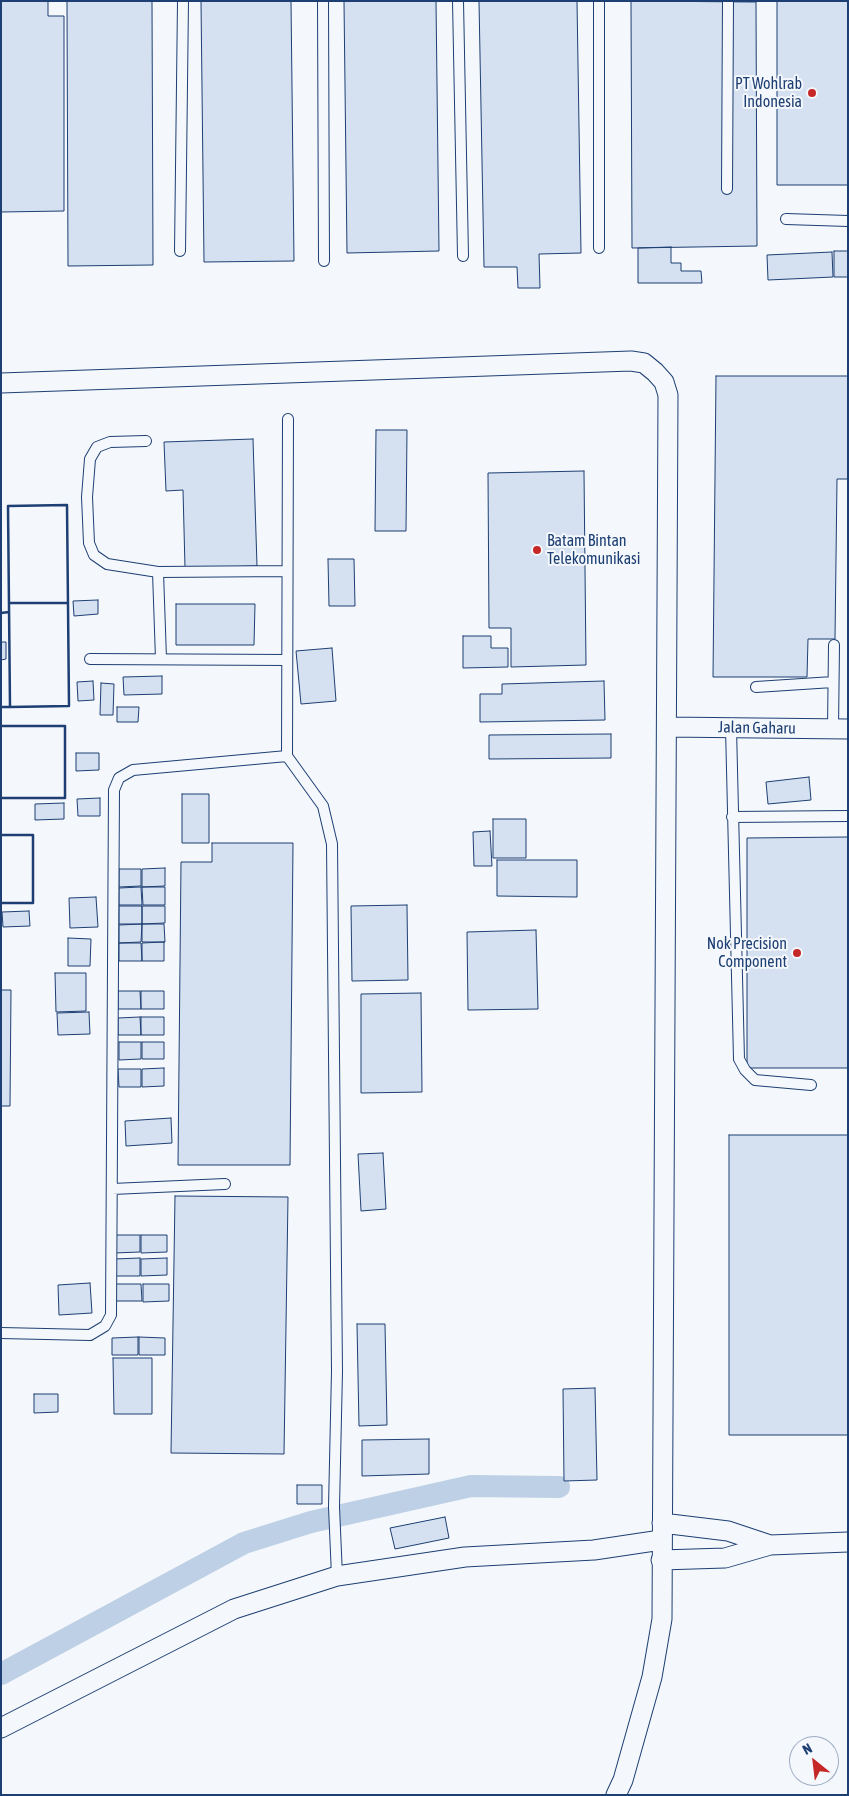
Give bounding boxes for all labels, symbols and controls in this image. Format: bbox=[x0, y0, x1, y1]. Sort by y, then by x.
place label: PT Wohlrab Indonesia bbox=[735, 74, 802, 112]
marker: PT Wohlrab Indonesia bbox=[806, 87, 818, 99]
place label: Batam Bintan Telekomunikasi bbox=[547, 531, 640, 569]
marker: Batam Bintan Telekomunikasi bbox=[531, 544, 543, 556]
street label: Jalan Gaharu bbox=[718, 718, 796, 738]
place label: Nok Precision Component bbox=[707, 934, 787, 972]
marker: Nok Precision Component bbox=[791, 947, 803, 959]
north arrow bbox=[789, 1736, 839, 1786]
text: N bbox=[800, 1740, 815, 1758]

